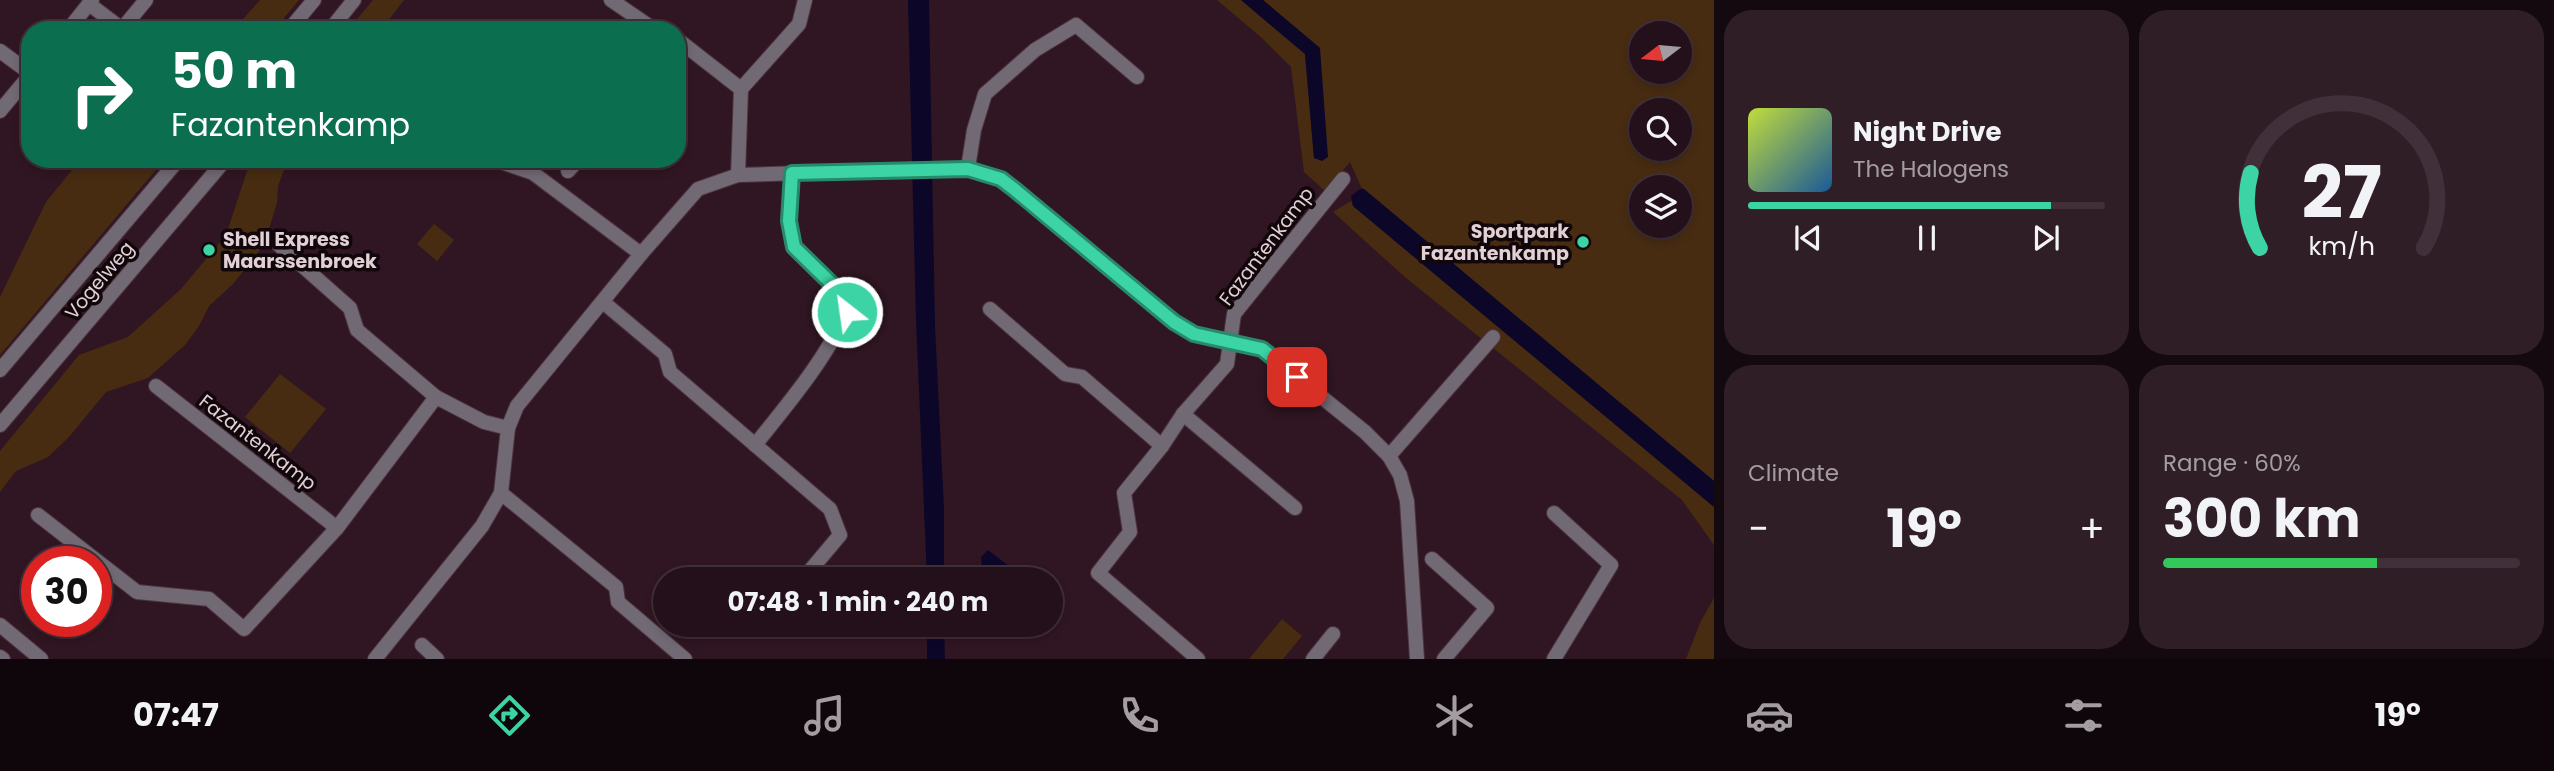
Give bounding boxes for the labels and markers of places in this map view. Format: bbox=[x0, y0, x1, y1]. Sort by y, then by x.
place label: Sportpark Fazantenkamp bbox=[1421, 218, 1569, 267]
place label: Shell Express Maarssenbroek bbox=[223, 226, 377, 275]
marker: Sportpark Fazantenkamp bbox=[1575, 234, 1591, 250]
marker: Shell Express Maarssenbroek bbox=[201, 242, 217, 258]
pin bbox=[1267, 347, 1327, 407]

